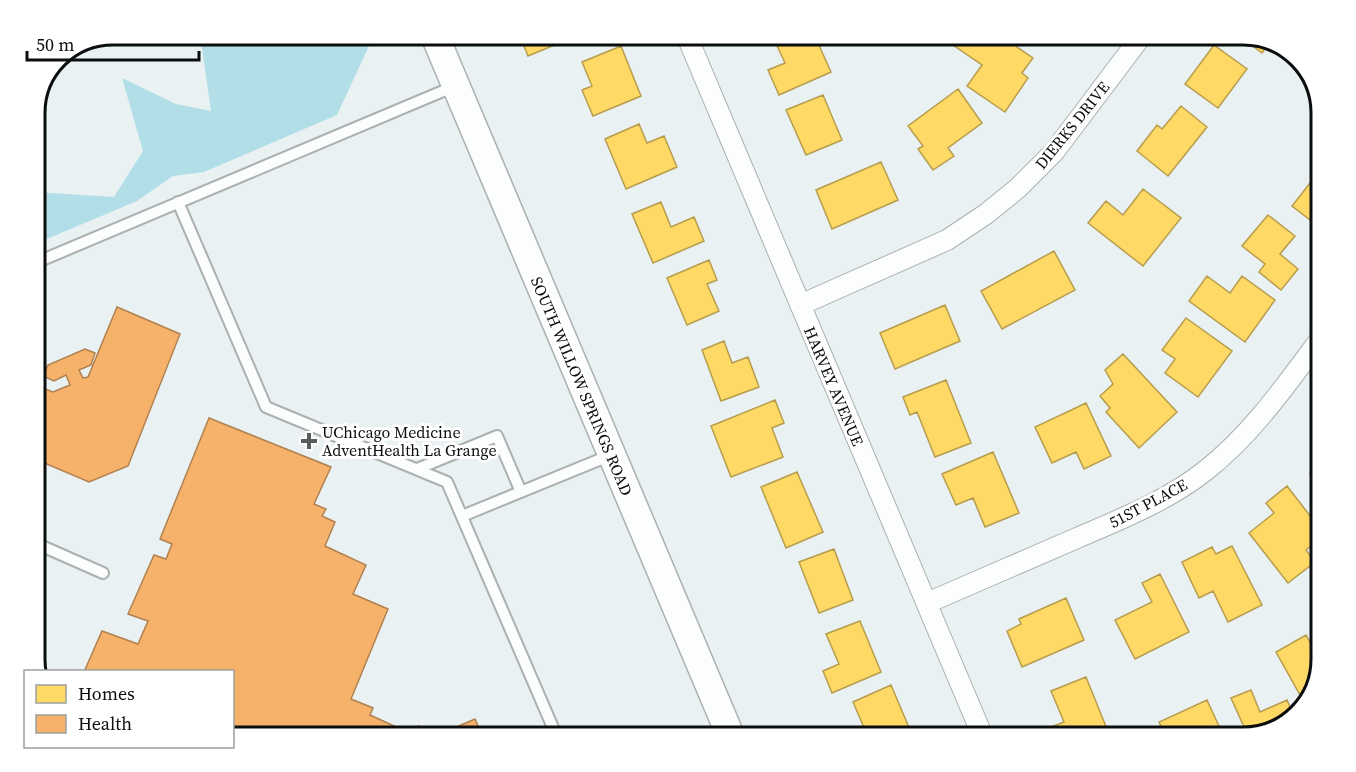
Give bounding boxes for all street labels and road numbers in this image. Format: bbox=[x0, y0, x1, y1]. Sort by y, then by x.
street label: DIERKS DRIVE bbox=[1030, 76, 1114, 174]
street label: SOUTH WILLOW SPRINGS ROAD bbox=[526, 273, 638, 499]
street label: HARVEY AVENUE bbox=[799, 323, 869, 449]
street label: 51ST PLACE bbox=[1105, 473, 1191, 533]

